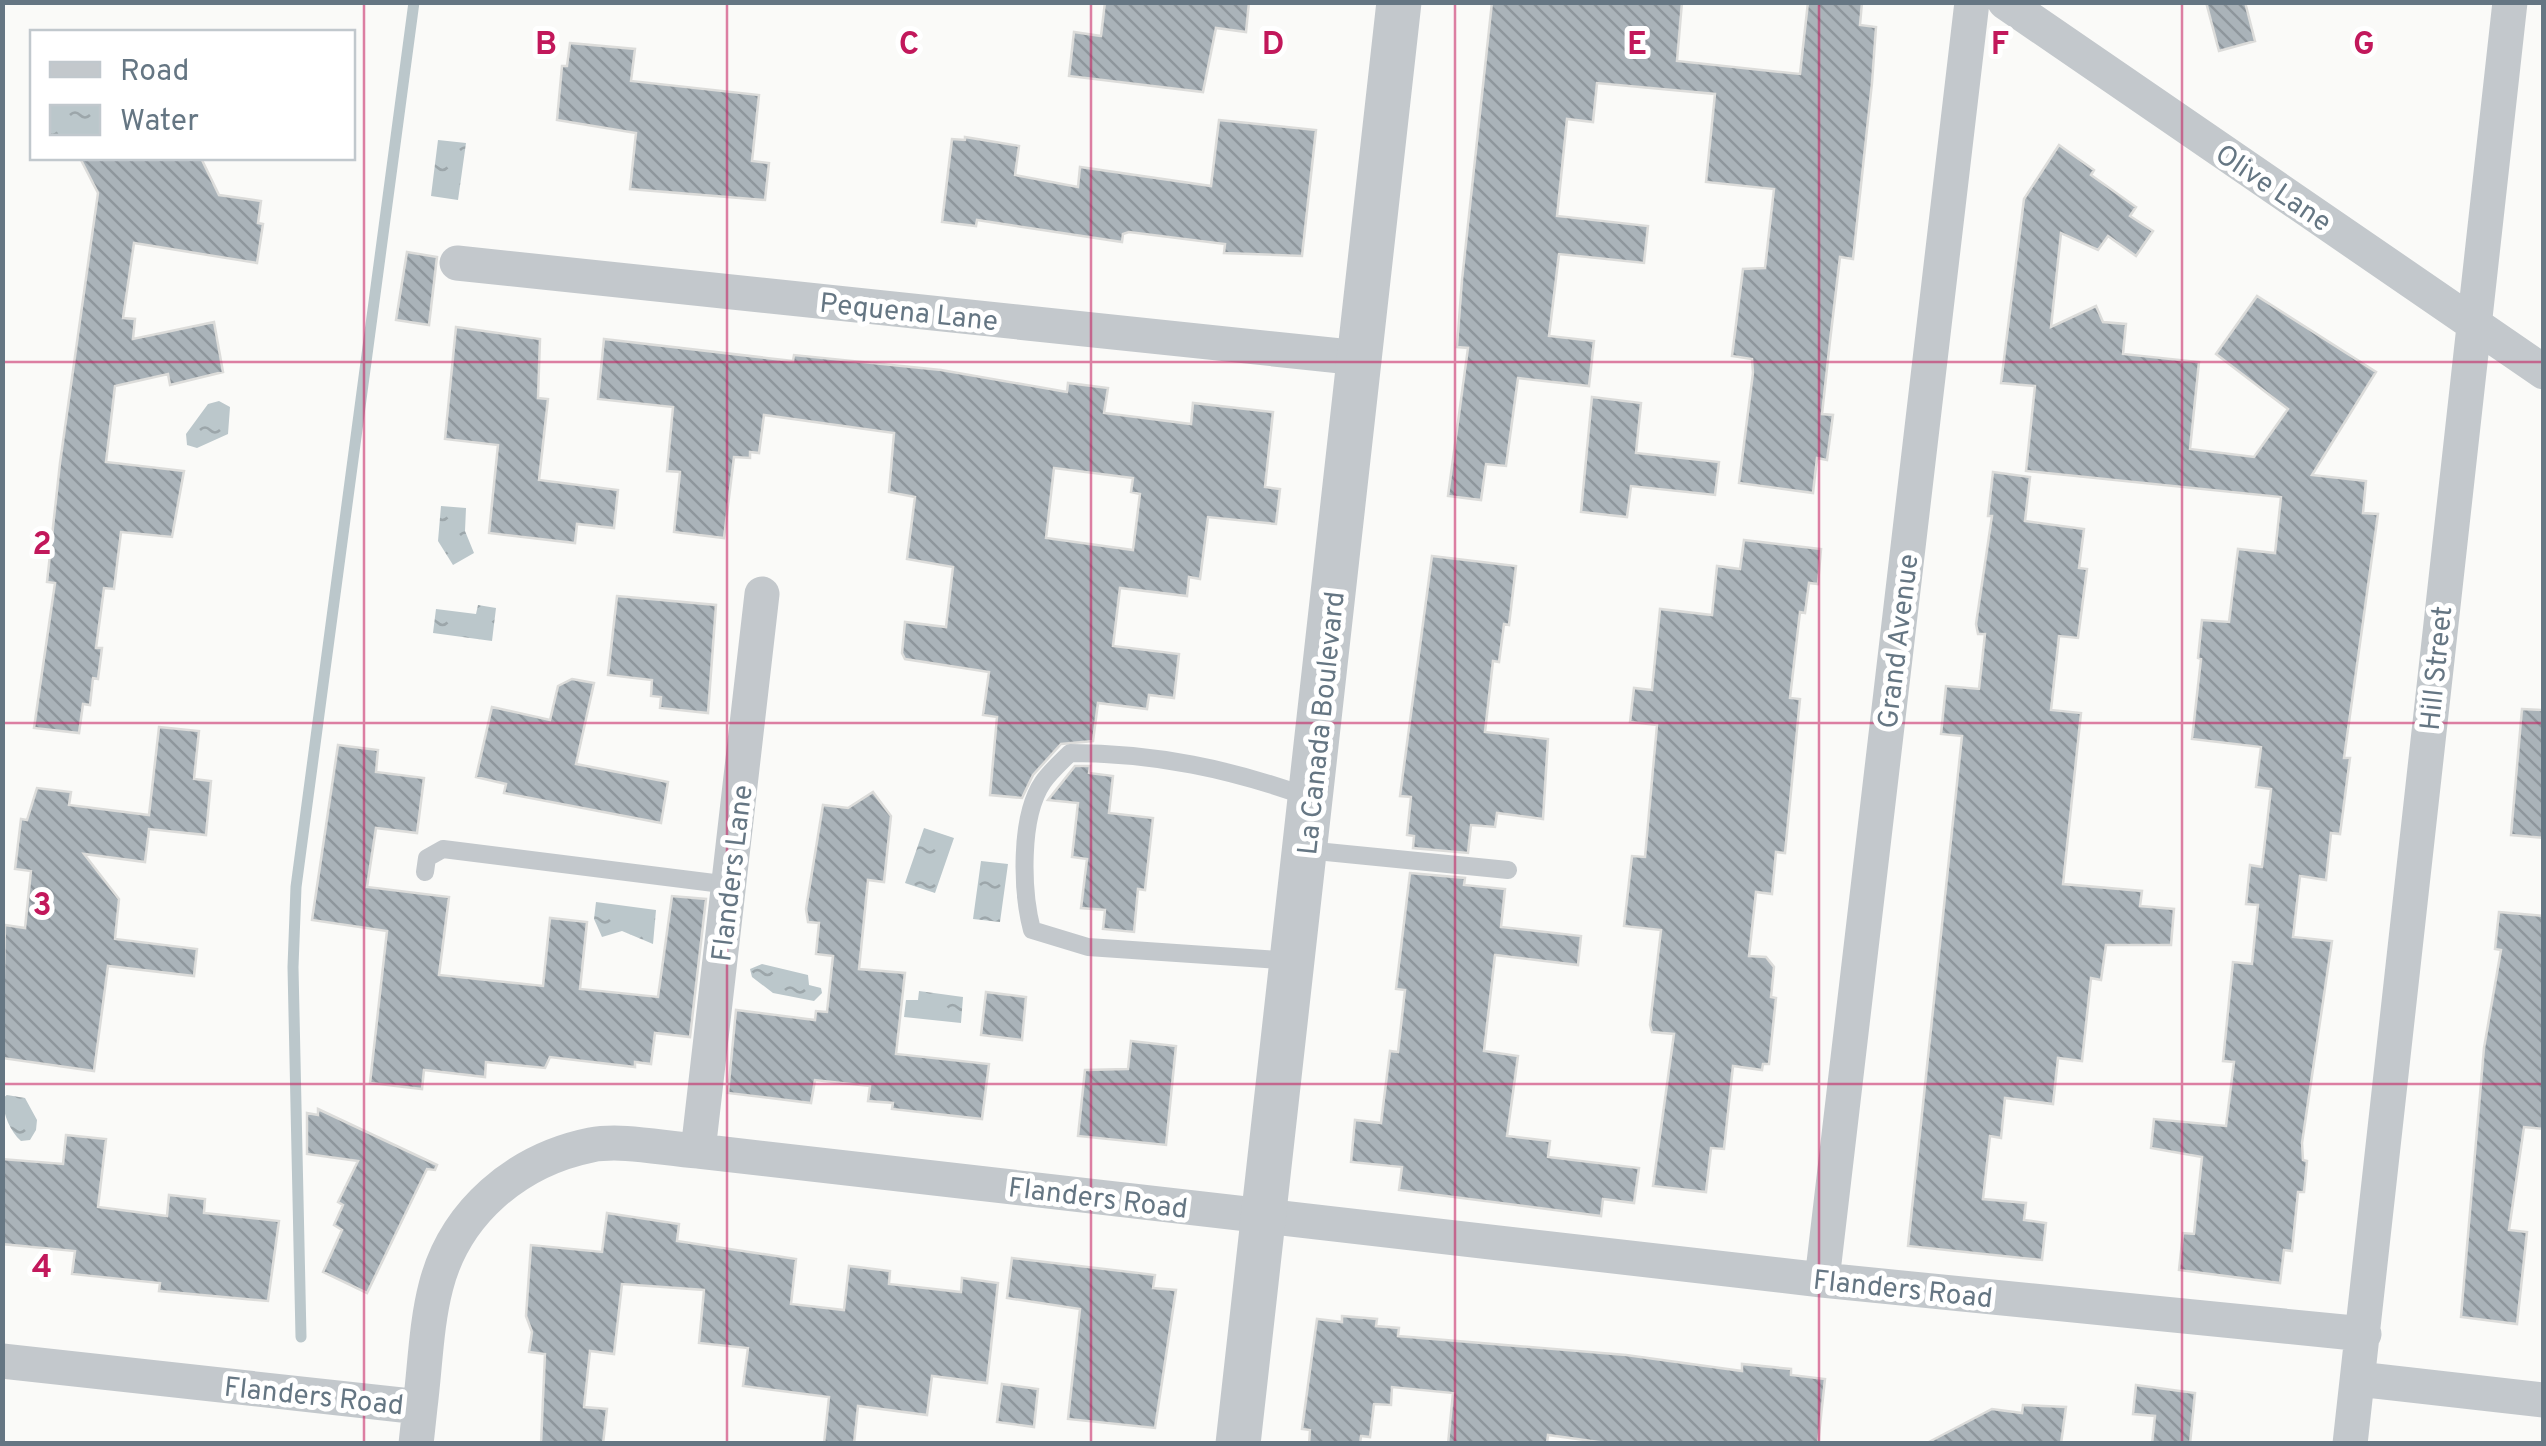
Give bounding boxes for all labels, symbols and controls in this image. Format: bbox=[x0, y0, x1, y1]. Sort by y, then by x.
text: B bbox=[535, 26, 557, 66]
text: C bbox=[899, 26, 919, 66]
text: D bbox=[1262, 26, 1284, 66]
text: E bbox=[1627, 26, 1647, 66]
text: F bbox=[1991, 26, 2009, 66]
text: G bbox=[2353, 26, 2375, 66]
legend bbox=[30, 30, 355, 160]
text: Road bbox=[120, 54, 189, 91]
text: Water bbox=[120, 104, 199, 141]
street label: Olive Lane bbox=[2207, 137, 2337, 242]
street label: Pequena Lane bbox=[818, 287, 1000, 341]
text: 2 bbox=[32, 526, 52, 566]
street label: Grand Avenue bbox=[1871, 552, 1929, 731]
street label: La Canada Boulevard bbox=[1291, 590, 1355, 857]
street label: Hill Street bbox=[2414, 604, 2462, 732]
street label: Flanders Lane bbox=[705, 783, 763, 964]
text: 3 bbox=[32, 887, 52, 927]
street label: Flanders Road bbox=[1006, 1171, 1189, 1229]
text: 4 bbox=[32, 1249, 52, 1289]
street label: Flanders Road bbox=[1811, 1264, 1994, 1318]
street label: Flanders Road bbox=[222, 1371, 405, 1425]

